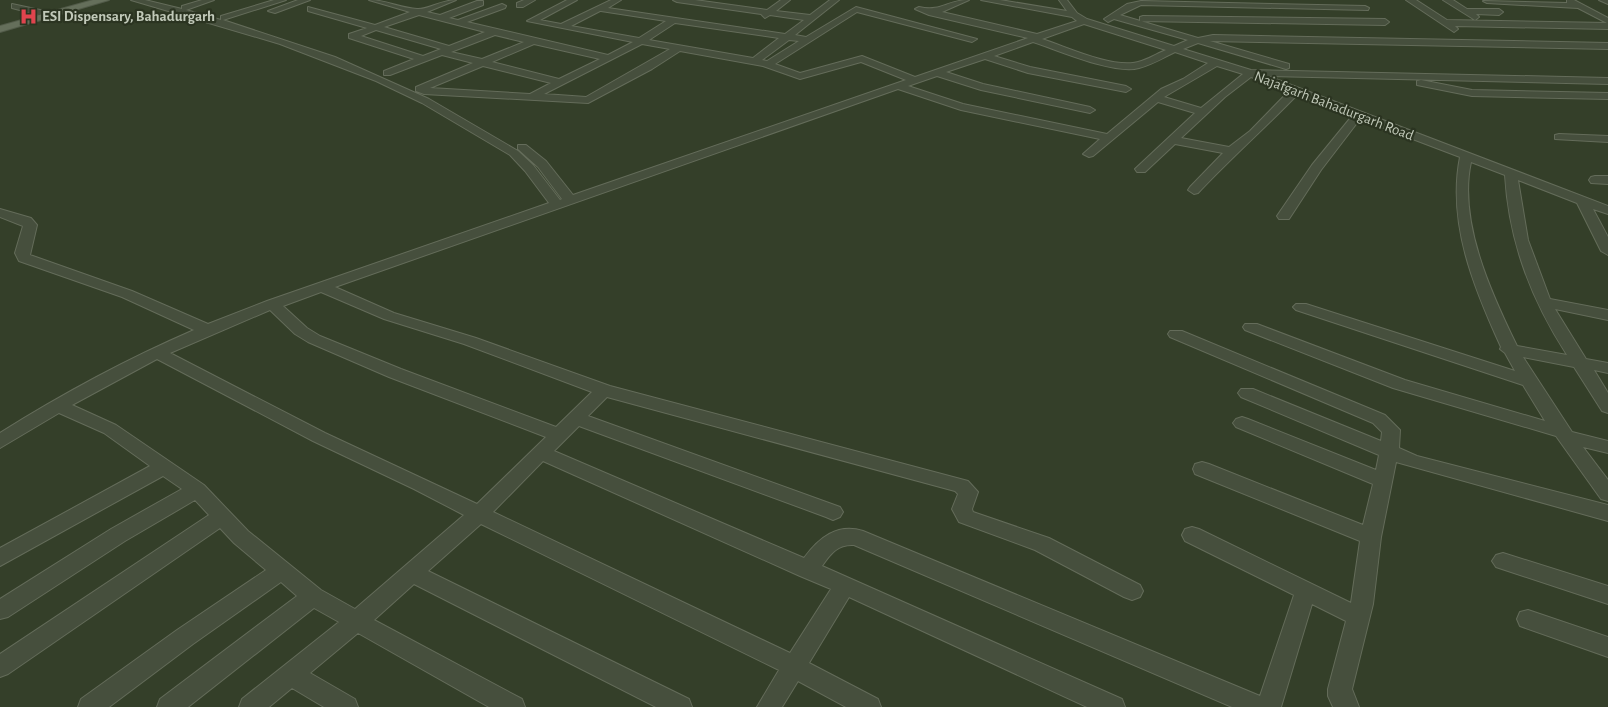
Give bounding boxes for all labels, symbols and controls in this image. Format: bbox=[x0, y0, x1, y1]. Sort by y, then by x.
hospital icon: ESI Dispensary, Bahadurgarh bbox=[18, 6, 38, 26]
place label: ESI Dispensary, Bahadurgarh bbox=[42, 9, 215, 24]
street label: Najafgarh Bahadurgarh Road bbox=[1252, 69, 1416, 143]

